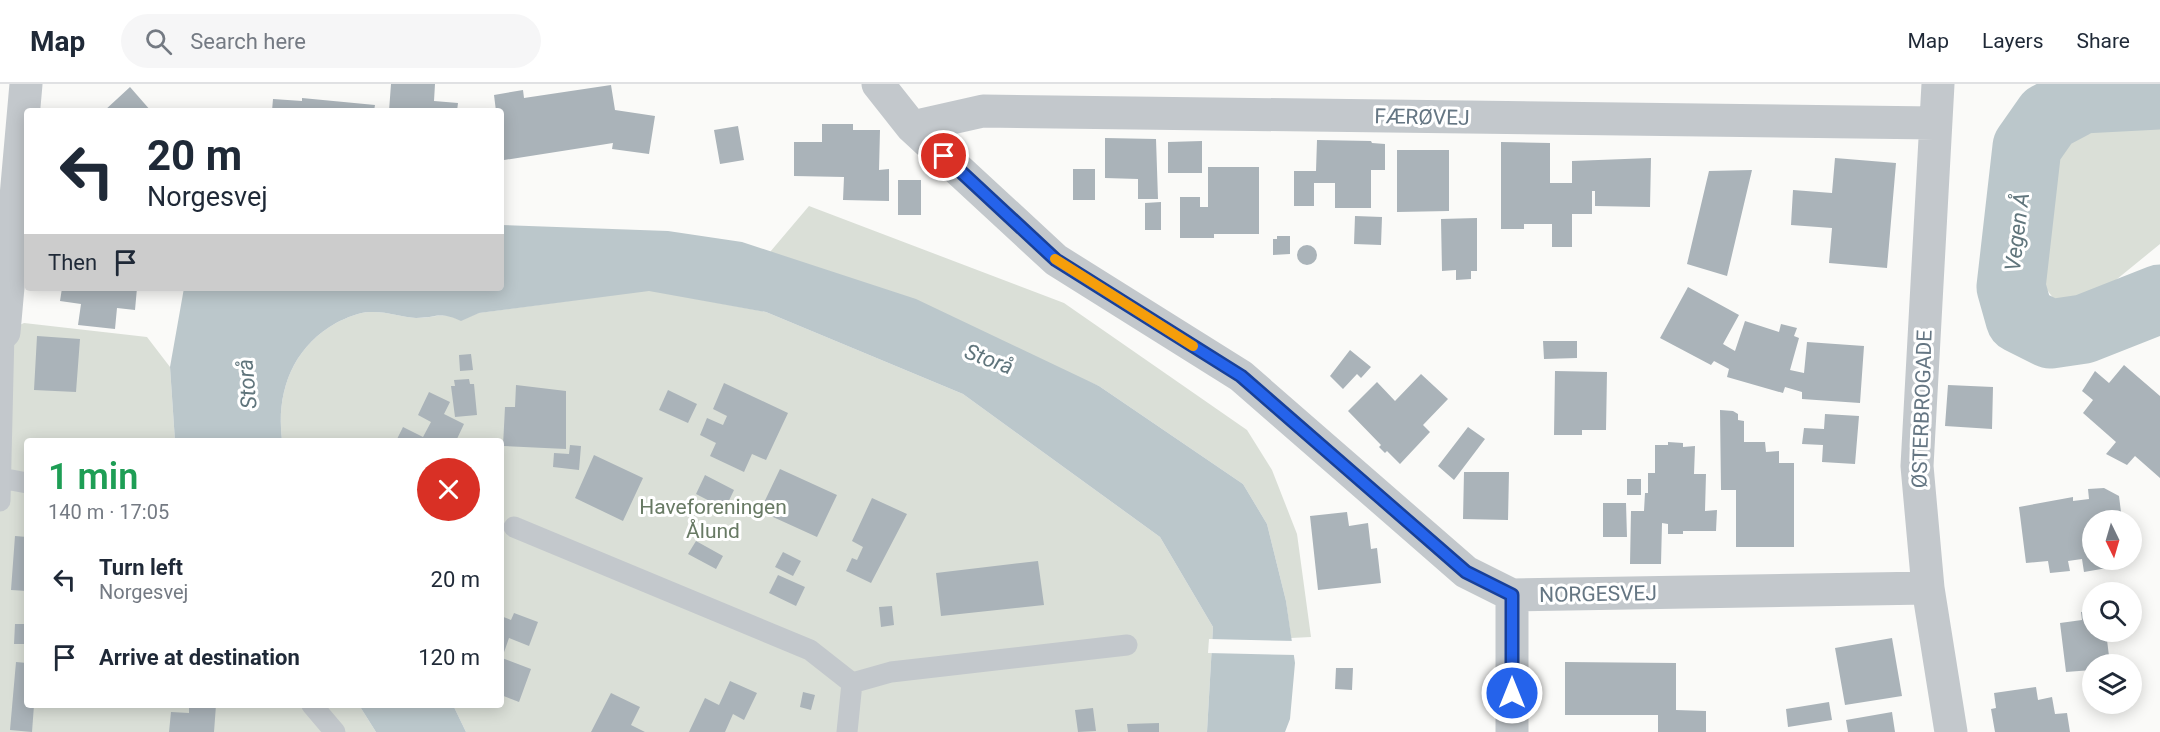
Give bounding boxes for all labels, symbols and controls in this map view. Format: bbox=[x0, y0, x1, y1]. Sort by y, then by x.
search box bbox=[121, 14, 541, 68]
text: Map bbox=[30, 25, 85, 58]
icon: search bbox=[142, 25, 175, 58]
text: Search here bbox=[190, 29, 306, 54]
text: Map bbox=[1907, 29, 1949, 53]
text: Layers bbox=[1982, 29, 2043, 53]
text: Share bbox=[2076, 29, 2130, 53]
street label: FÆRØVEJ bbox=[1374, 104, 1470, 130]
pin bbox=[918, 130, 969, 181]
text: 20 m bbox=[147, 131, 242, 180]
icon: left bbox=[48, 132, 126, 210]
icon: arrive bbox=[927, 139, 960, 172]
text: Norgesvej bbox=[147, 181, 268, 213]
water label: Vegen Å bbox=[1999, 191, 2034, 273]
icon: arrive bbox=[109, 246, 142, 279]
text: Then bbox=[48, 250, 97, 275]
street label: ØSTERBROGADE bbox=[1907, 329, 1937, 489]
water label: Storå bbox=[961, 339, 1017, 379]
water label: Storå bbox=[232, 358, 262, 410]
text: 1 min bbox=[48, 456, 138, 498]
button: close bbox=[417, 458, 480, 521]
park label: Haveforeningen Ålund bbox=[639, 495, 787, 543]
text: 140 m · 17:05 bbox=[48, 500, 169, 524]
north arrow bbox=[2082, 510, 2142, 570]
map controls bbox=[2082, 510, 2142, 714]
text: Turn left bbox=[99, 555, 183, 580]
icon: left bbox=[48, 563, 81, 596]
text: 20 m bbox=[431, 567, 480, 592]
text: Norgesvej bbox=[99, 580, 188, 604]
street label: NORGESVEJ bbox=[1539, 581, 1657, 607]
button: search bbox=[2082, 582, 2142, 642]
icon: arrive bbox=[48, 641, 81, 674]
text: Arrive at destination bbox=[99, 645, 300, 670]
text: 120 m bbox=[418, 645, 480, 670]
button: layers bbox=[2082, 654, 2142, 714]
position arrow bbox=[1480, 661, 1544, 725]

